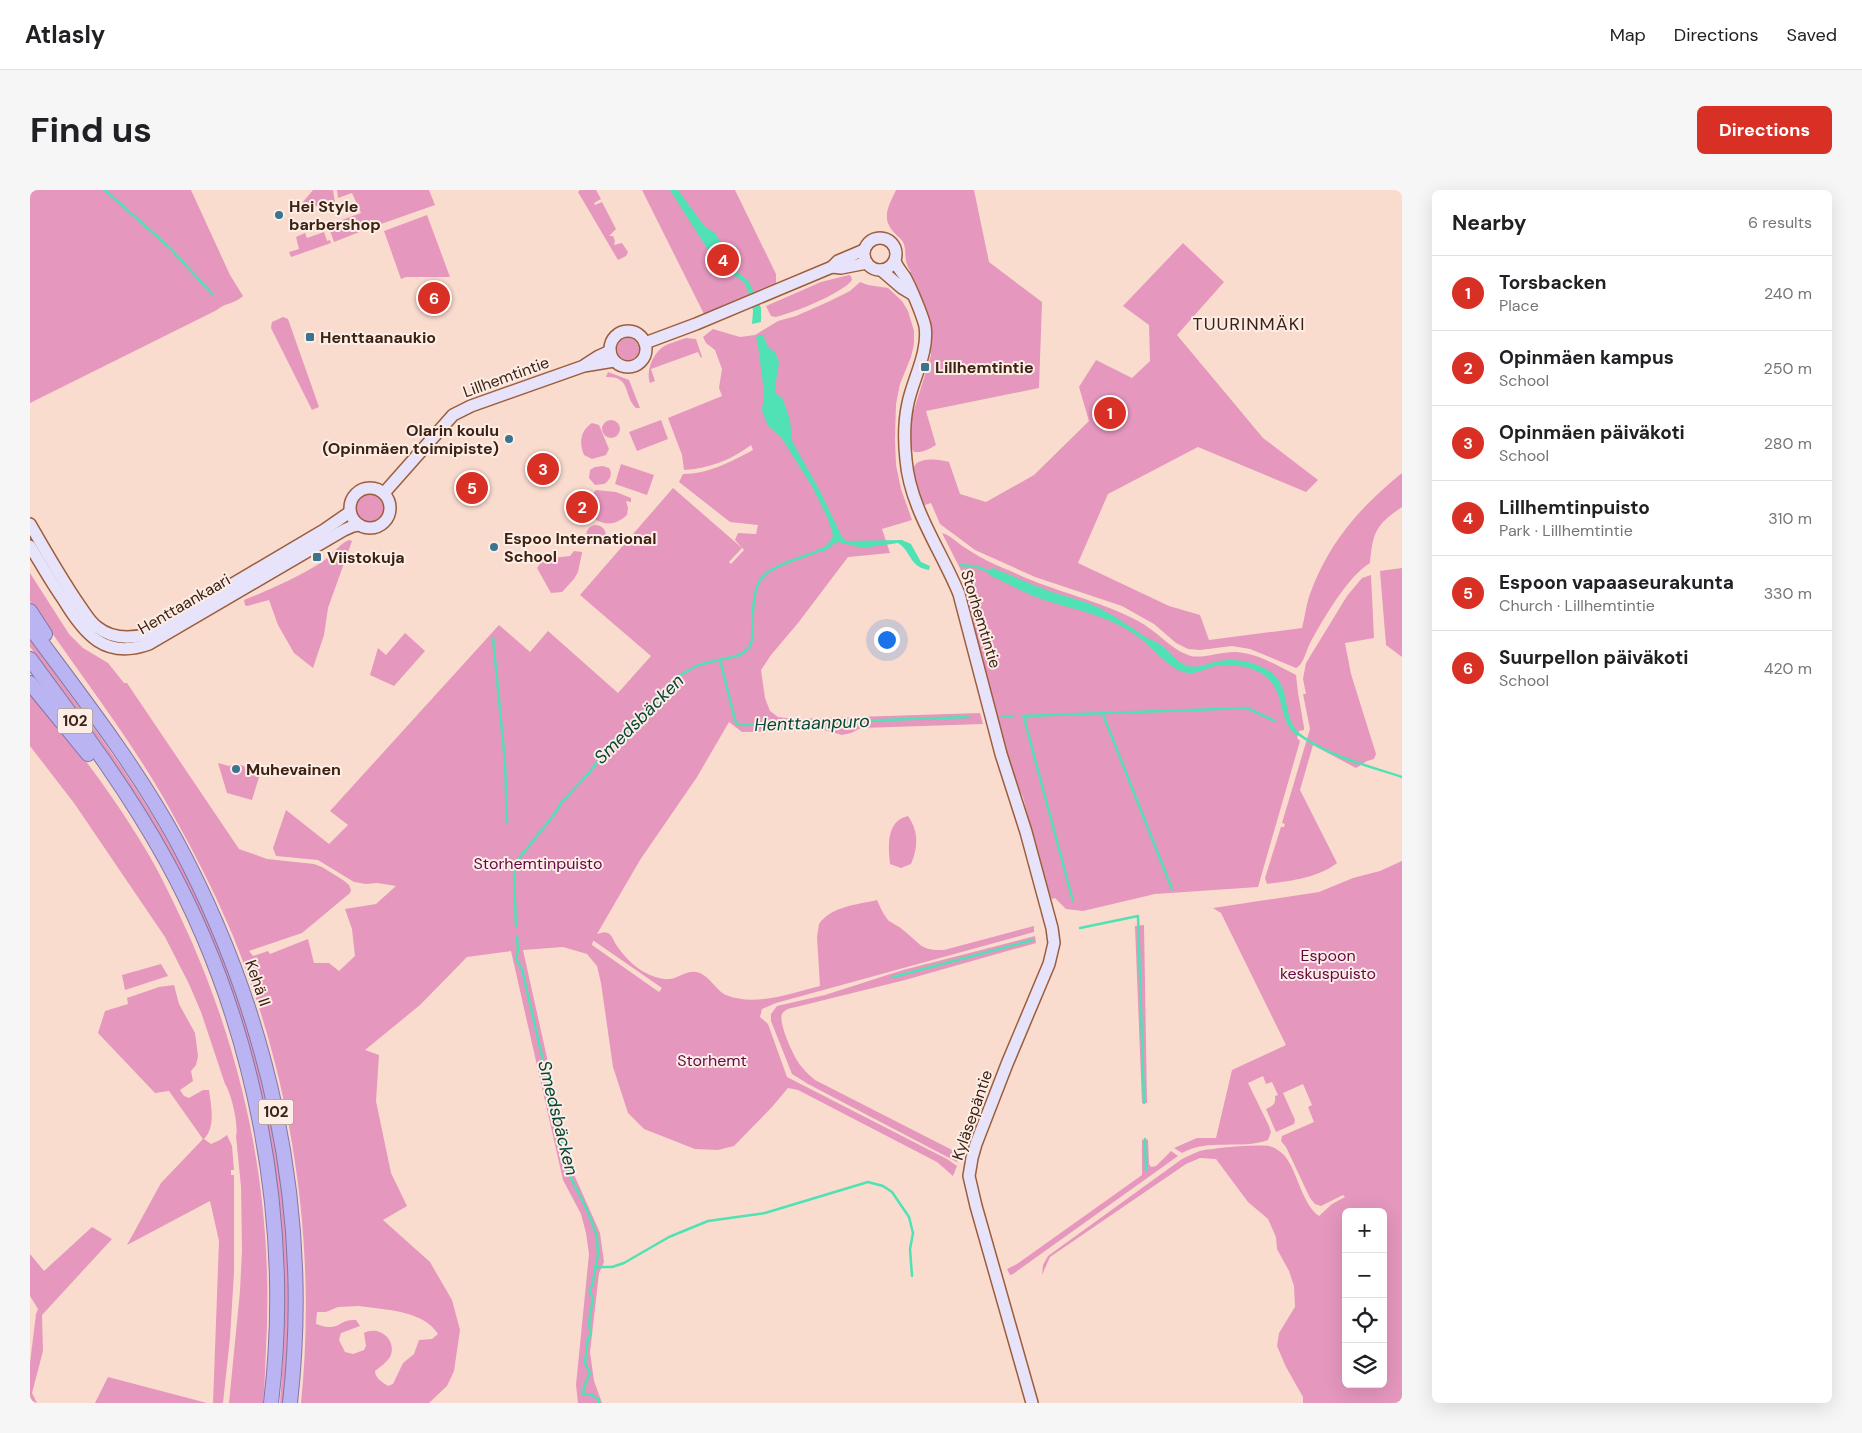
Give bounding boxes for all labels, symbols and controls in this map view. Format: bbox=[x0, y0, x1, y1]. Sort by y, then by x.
text: Atlasly bbox=[25, 19, 105, 50]
text: Map bbox=[1610, 23, 1646, 47]
text: Directions bbox=[1674, 23, 1759, 47]
text: Saved bbox=[1787, 23, 1837, 47]
button: Directions bbox=[1697, 106, 1832, 154]
text: Find us bbox=[30, 107, 152, 153]
place label: Hei Style barbershop bbox=[289, 196, 381, 235]
marker: Hei Style barbershop bbox=[273, 209, 285, 221]
text: Nearby bbox=[1452, 209, 1526, 237]
text: 6 results bbox=[1748, 212, 1812, 233]
pin: 4 bbox=[707, 241, 739, 279]
text: Torsbacken bbox=[1499, 270, 1607, 295]
pin: 6 bbox=[418, 279, 450, 317]
text: 1 bbox=[1465, 283, 1471, 304]
text: 240 m bbox=[1764, 283, 1812, 304]
text: Place bbox=[1499, 295, 1539, 316]
district label: TUURINMÄKI bbox=[1193, 312, 1305, 336]
place label: Henttaanaukio bbox=[320, 327, 436, 348]
marker: Henttaanaukio bbox=[304, 331, 316, 343]
text: Opinmäen kampus bbox=[1499, 345, 1674, 370]
street label: Lillhemtintie bbox=[460, 352, 552, 402]
place label: Lillhemtintie bbox=[935, 357, 1034, 378]
text: 2 bbox=[1463, 358, 1473, 379]
text: 250 m bbox=[1764, 358, 1812, 379]
marker: Lillhemtintie bbox=[919, 361, 931, 373]
text: School bbox=[1499, 370, 1549, 391]
pin: 1 bbox=[1094, 394, 1126, 432]
place label: Olarin koulu (Opinmäen toimipiste) bbox=[322, 420, 499, 459]
text: Opinmäen päiväkoti bbox=[1499, 420, 1685, 445]
marker: Olarin koulu (Opinmäen toimipiste) bbox=[503, 433, 515, 445]
text: 3 bbox=[1463, 433, 1473, 454]
text: 280 m bbox=[1764, 433, 1812, 454]
text: School bbox=[1499, 445, 1549, 466]
pin: 3 bbox=[527, 450, 559, 488]
pin: 5 bbox=[456, 469, 488, 507]
pin: 2 bbox=[566, 488, 598, 526]
text: Lillhemtinpuisto bbox=[1499, 495, 1650, 520]
text: 4 bbox=[1463, 508, 1473, 529]
text: 310 m bbox=[1768, 508, 1812, 529]
text: Park · Lillhemtintie bbox=[1499, 520, 1633, 541]
place label: Espoo International School bbox=[504, 528, 656, 567]
marker: Espoo International School bbox=[488, 541, 500, 553]
place label: Viistokuja bbox=[327, 547, 405, 568]
marker: Viistokuja bbox=[311, 551, 323, 563]
street label: Storhemtintie bbox=[956, 567, 1006, 671]
street label: Henttaankaari bbox=[134, 569, 234, 639]
text: Espoon vapaaseurakunta bbox=[1499, 570, 1734, 595]
text: 5 bbox=[1463, 583, 1473, 604]
text: 330 m bbox=[1764, 583, 1812, 604]
text: Church · Lillhemtintie bbox=[1499, 595, 1655, 616]
your location bbox=[874, 627, 900, 653]
text: Suurpellon päiväkoti bbox=[1499, 645, 1688, 670]
text: 6 bbox=[1463, 658, 1473, 679]
text: 420 m bbox=[1764, 658, 1812, 679]
water label: Smedsbäcken bbox=[589, 669, 689, 769]
text: School bbox=[1499, 670, 1549, 691]
road number: 102 bbox=[58, 708, 92, 734]
water label: Henttaanpuro bbox=[754, 709, 870, 737]
place label: Muhevainen bbox=[246, 759, 341, 780]
marker: Muhevainen bbox=[230, 763, 242, 775]
park label: Storhemtinpuisto bbox=[474, 853, 602, 874]
park label: Espoon keskuspuisto bbox=[1280, 945, 1376, 984]
street label: Kehä II bbox=[240, 957, 276, 1009]
park label: Storhemt bbox=[677, 1050, 747, 1071]
water label: Smedsbäcken bbox=[532, 1058, 584, 1178]
street label: Kyläsepäntie bbox=[947, 1067, 997, 1163]
road number: 102 bbox=[258, 1100, 294, 1124]
map controls bbox=[1342, 1208, 1387, 1388]
button: + bbox=[1342, 1208, 1387, 1253]
button: − bbox=[1342, 1253, 1387, 1298]
button: locate bbox=[1342, 1298, 1387, 1343]
button: layers bbox=[1342, 1343, 1387, 1388]

